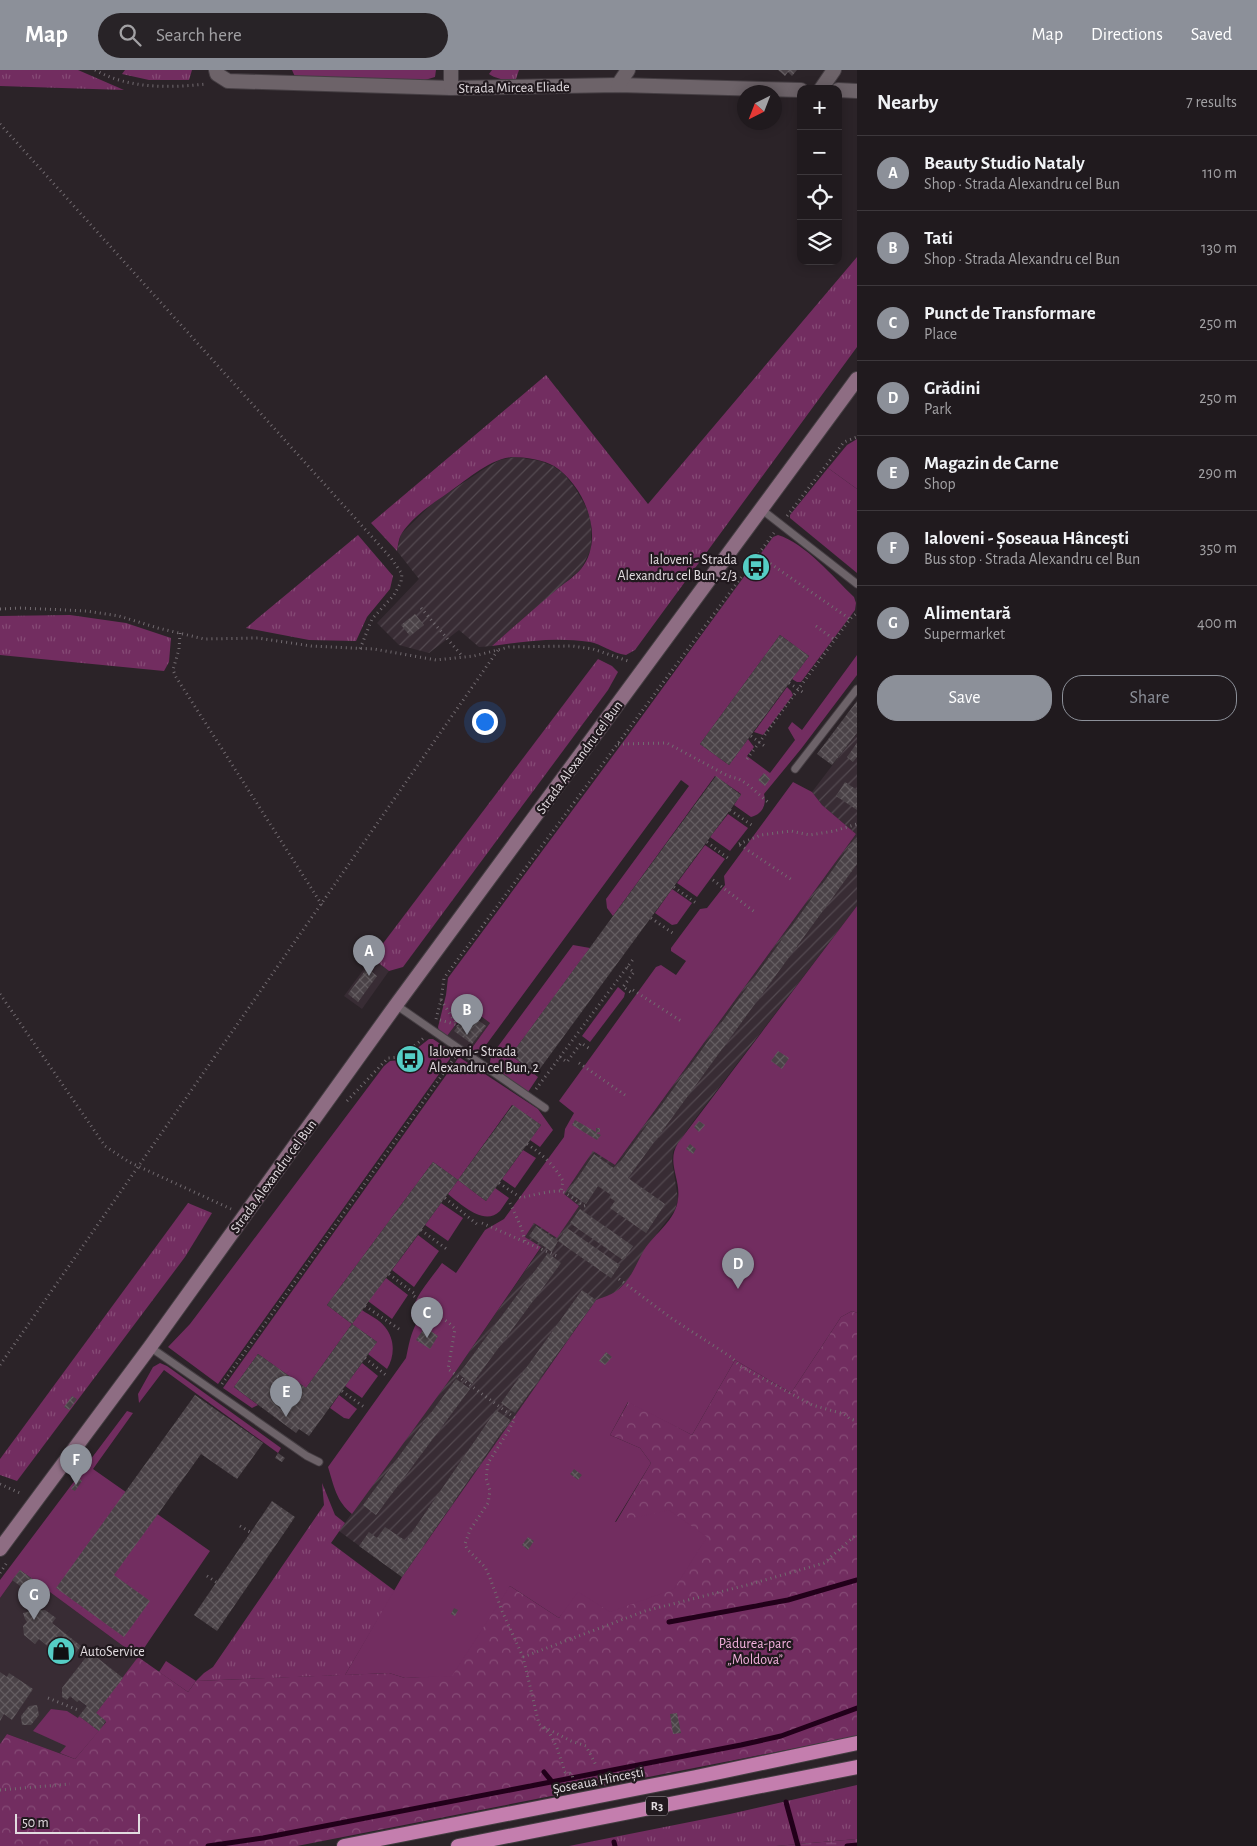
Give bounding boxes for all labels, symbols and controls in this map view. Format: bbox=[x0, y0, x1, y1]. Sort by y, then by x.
search box bbox=[98, 13, 448, 58]
icon: search bbox=[116, 21, 144, 49]
text: Map bbox=[25, 23, 68, 47]
text: Search here bbox=[156, 26, 242, 45]
text: Map bbox=[1032, 26, 1063, 44]
text: Directions bbox=[1091, 26, 1163, 44]
text: Saved bbox=[1191, 26, 1232, 44]
street label: Strada Mircea Eliade bbox=[458, 80, 570, 96]
north arrow bbox=[737, 85, 782, 130]
map controls bbox=[797, 85, 842, 265]
button: + bbox=[797, 85, 842, 130]
text: Nearby bbox=[877, 92, 938, 113]
text: 7 results bbox=[1186, 94, 1237, 110]
button: − bbox=[797, 130, 842, 175]
text: Beauty Studio Nataly bbox=[924, 154, 1085, 173]
text: A bbox=[888, 165, 898, 181]
text: 110 m bbox=[1202, 165, 1237, 181]
button: locate bbox=[797, 175, 842, 220]
text: Shop · Strada Alexandru cel Bun bbox=[924, 176, 1120, 192]
button: layers bbox=[797, 220, 842, 265]
text: Tati bbox=[924, 229, 953, 248]
text: B bbox=[888, 240, 898, 256]
text: 130 m bbox=[1201, 240, 1237, 256]
text: Shop · Strada Alexandru cel Bun bbox=[924, 251, 1120, 267]
text: Punct de Transformare bbox=[924, 304, 1096, 323]
text: C bbox=[889, 315, 897, 331]
text: 250 m bbox=[1199, 315, 1237, 331]
text: Place bbox=[924, 326, 957, 342]
text: Grădini bbox=[924, 379, 981, 398]
text: D bbox=[888, 390, 898, 406]
text: 250 m bbox=[1199, 390, 1237, 406]
text: Park bbox=[924, 401, 952, 417]
text: Magazin de Carne bbox=[924, 454, 1059, 473]
text: E bbox=[889, 465, 897, 481]
text: 290 m bbox=[1198, 465, 1237, 481]
text: Shop bbox=[924, 476, 956, 492]
text: Ialoveni - Șoseaua Hâncești bbox=[924, 529, 1129, 548]
text: F bbox=[889, 540, 897, 556]
text: 350 m bbox=[1200, 540, 1237, 556]
text: Bus stop · Strada Alexandru cel Bun bbox=[924, 551, 1140, 567]
bus stop icon: Ialoveni - Strada Alexandru cel Bun, 2/3 bbox=[741, 552, 771, 582]
place label: Ialoveni - Strada Alexandru cel Bun, 2/3 bbox=[617, 553, 738, 583]
text: Alimentară bbox=[924, 604, 1011, 623]
text: G bbox=[888, 615, 898, 631]
text: 400 m bbox=[1197, 615, 1237, 631]
text: Supermarket bbox=[924, 626, 1005, 642]
button: Save bbox=[877, 675, 1052, 721]
button: Share bbox=[1062, 675, 1237, 721]
street label: Strada Alexandru cel Bun bbox=[534, 699, 625, 817]
your location bbox=[472, 709, 498, 735]
pin: A bbox=[353, 935, 385, 976]
pin: B bbox=[451, 994, 483, 1035]
bus stop icon: Ialoveni - Strada Alexandru cel Bun, 2 bbox=[395, 1044, 425, 1074]
place label: Ialoveni - Strada Alexandru cel Bun, 2 bbox=[429, 1045, 539, 1075]
street label: Strada Alexandru cel Bun bbox=[228, 1118, 319, 1236]
pin: D bbox=[722, 1248, 754, 1289]
pin: C bbox=[411, 1297, 443, 1338]
pin: E bbox=[270, 1376, 302, 1417]
pin: F bbox=[60, 1444, 92, 1485]
pin: G bbox=[18, 1579, 50, 1620]
shop icon: AutoService bbox=[46, 1636, 76, 1666]
park label: Pădurea-parc „Moldova” bbox=[719, 1637, 792, 1667]
place label: AutoService bbox=[80, 1645, 145, 1659]
street label: Șoseaua Hîncești bbox=[552, 1765, 645, 1798]
road number: R3 bbox=[646, 1796, 668, 1815]
scale bar bbox=[15, 1811, 140, 1834]
text: 50 m bbox=[22, 1816, 49, 1830]

